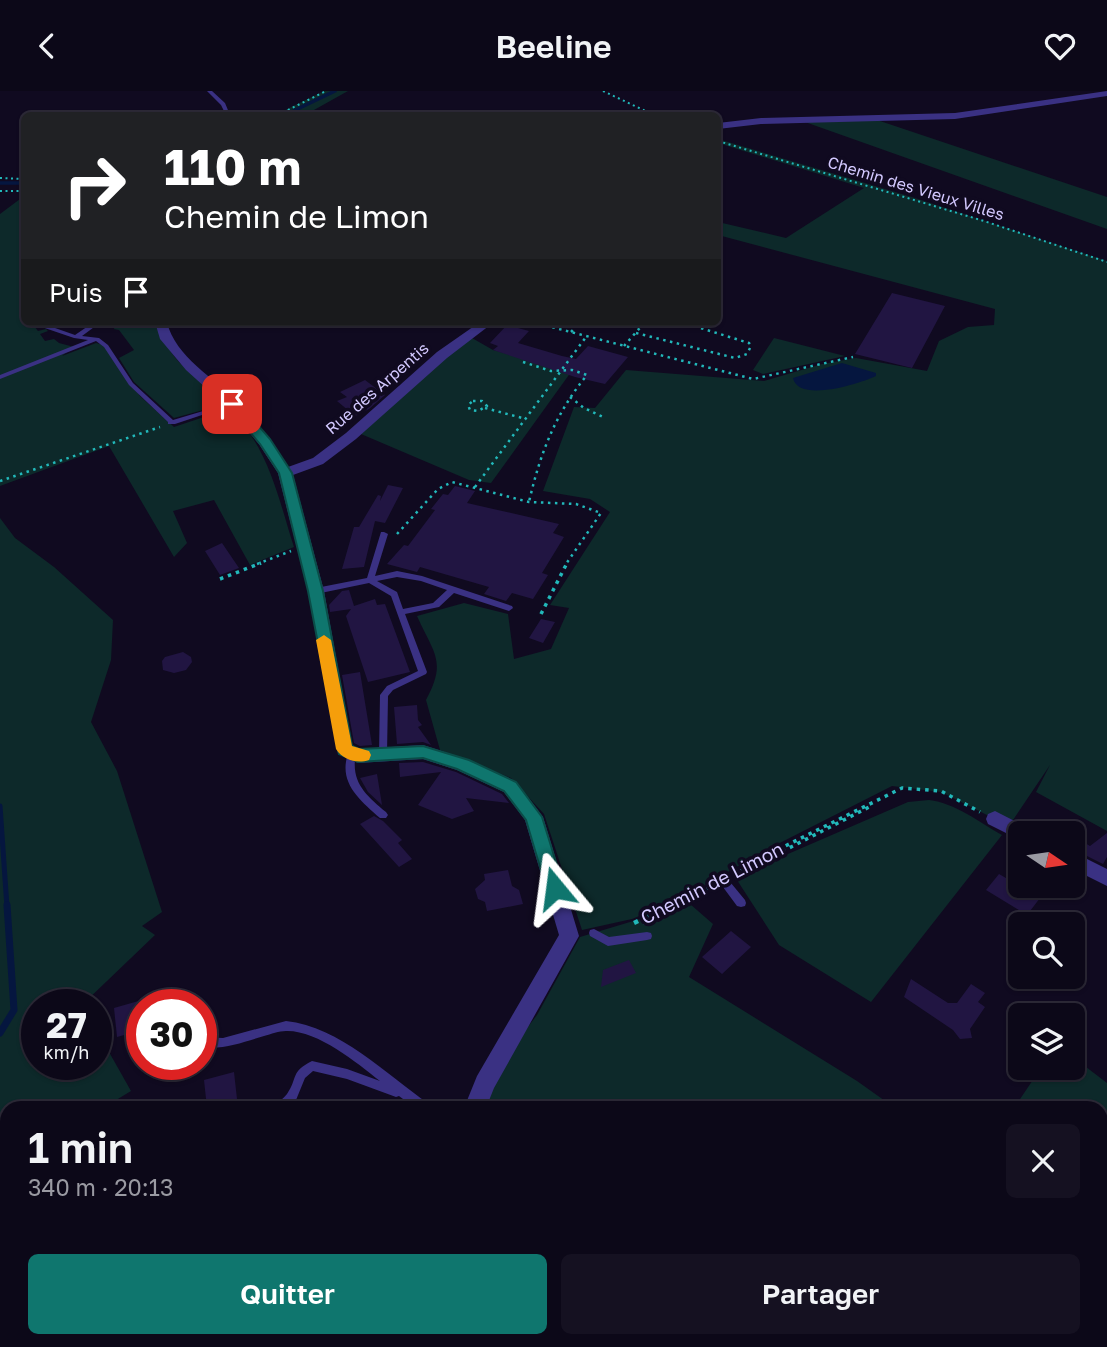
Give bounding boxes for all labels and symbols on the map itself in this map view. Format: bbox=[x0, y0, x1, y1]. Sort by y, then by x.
street label: Chemin des Vieux Villes bbox=[825, 152, 1007, 224]
street label: Rue des Arpentis bbox=[321, 338, 433, 438]
pin bbox=[202, 374, 262, 434]
north arrow bbox=[1008, 821, 1085, 898]
street label: Chemin de Limon bbox=[636, 837, 787, 928]
position arrow bbox=[518, 851, 592, 925]
speed limit sign: 30 bbox=[126, 989, 217, 1080]

